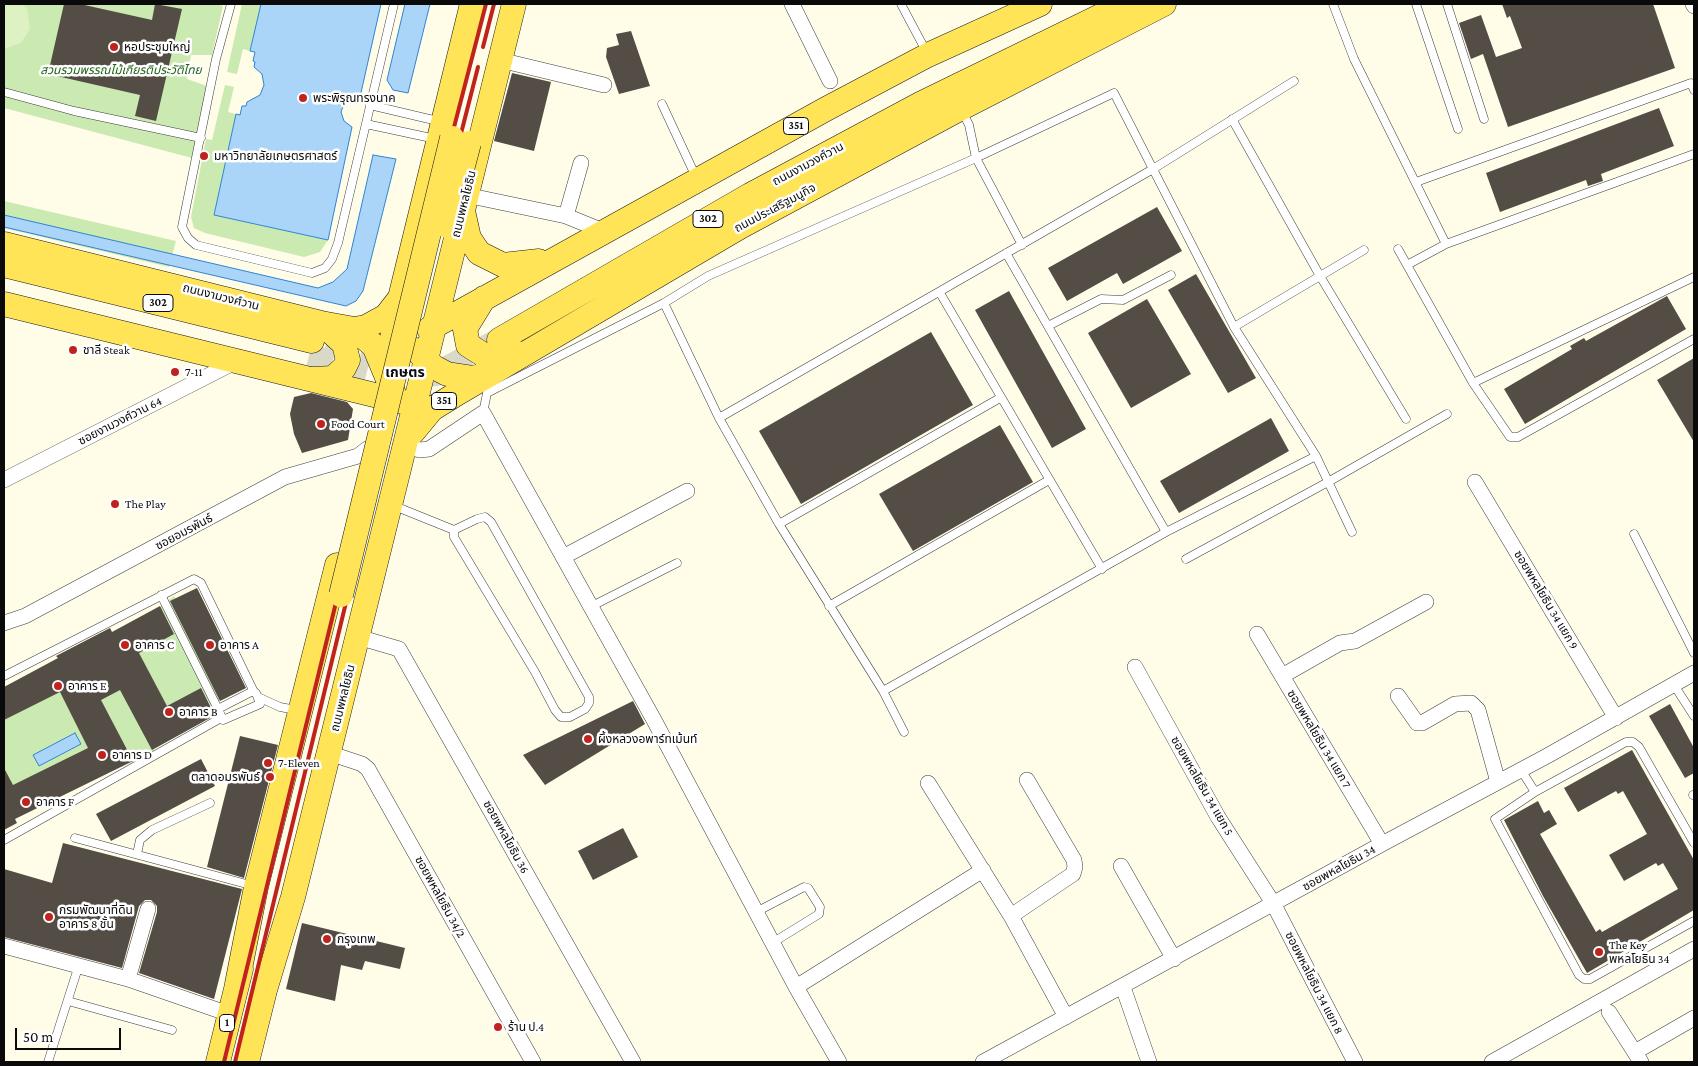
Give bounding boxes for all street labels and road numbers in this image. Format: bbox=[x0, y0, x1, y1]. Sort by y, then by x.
road number: 351 bbox=[784, 118, 808, 134]
street label: ถนนงามวงศ์วาน bbox=[770, 139, 846, 189]
street label: ถนนพหลโยธิน bbox=[449, 169, 479, 239]
street label: ถนนประเสริฐมนูกิจ bbox=[732, 180, 818, 236]
road number: 302 bbox=[693, 210, 723, 228]
street label: ถนนงามวงศ์วาน bbox=[181, 281, 261, 313]
road number: 302 bbox=[143, 294, 173, 312]
road number: 351 bbox=[432, 392, 456, 410]
street label: ซอยงามวงศ์วาน 64 bbox=[76, 394, 164, 448]
street label: ซอยอมรพันธ์ bbox=[153, 511, 215, 553]
street label: ซอยพหลโยธิน 34 แยก 9 bbox=[1511, 548, 1581, 652]
street label: ถนนพหลโยธิน bbox=[328, 663, 358, 733]
street label: ซอยพหลโยธิน 34 แยก 7 bbox=[1284, 687, 1354, 791]
street label: ซอยพหลโยธิน 34 แยก 5 bbox=[1168, 734, 1236, 838]
street label: ซอยพหลโยธิน 36 bbox=[480, 798, 532, 876]
street label: ซอยพหลโยธิน 34 bbox=[1300, 842, 1378, 894]
street label: ซอยพหลโยธิน 34/2 bbox=[412, 854, 468, 940]
street label: ซอยพหลโยธิน 34 แยก 8 bbox=[1282, 929, 1346, 1037]
road number: 1 bbox=[220, 1014, 234, 1032]

